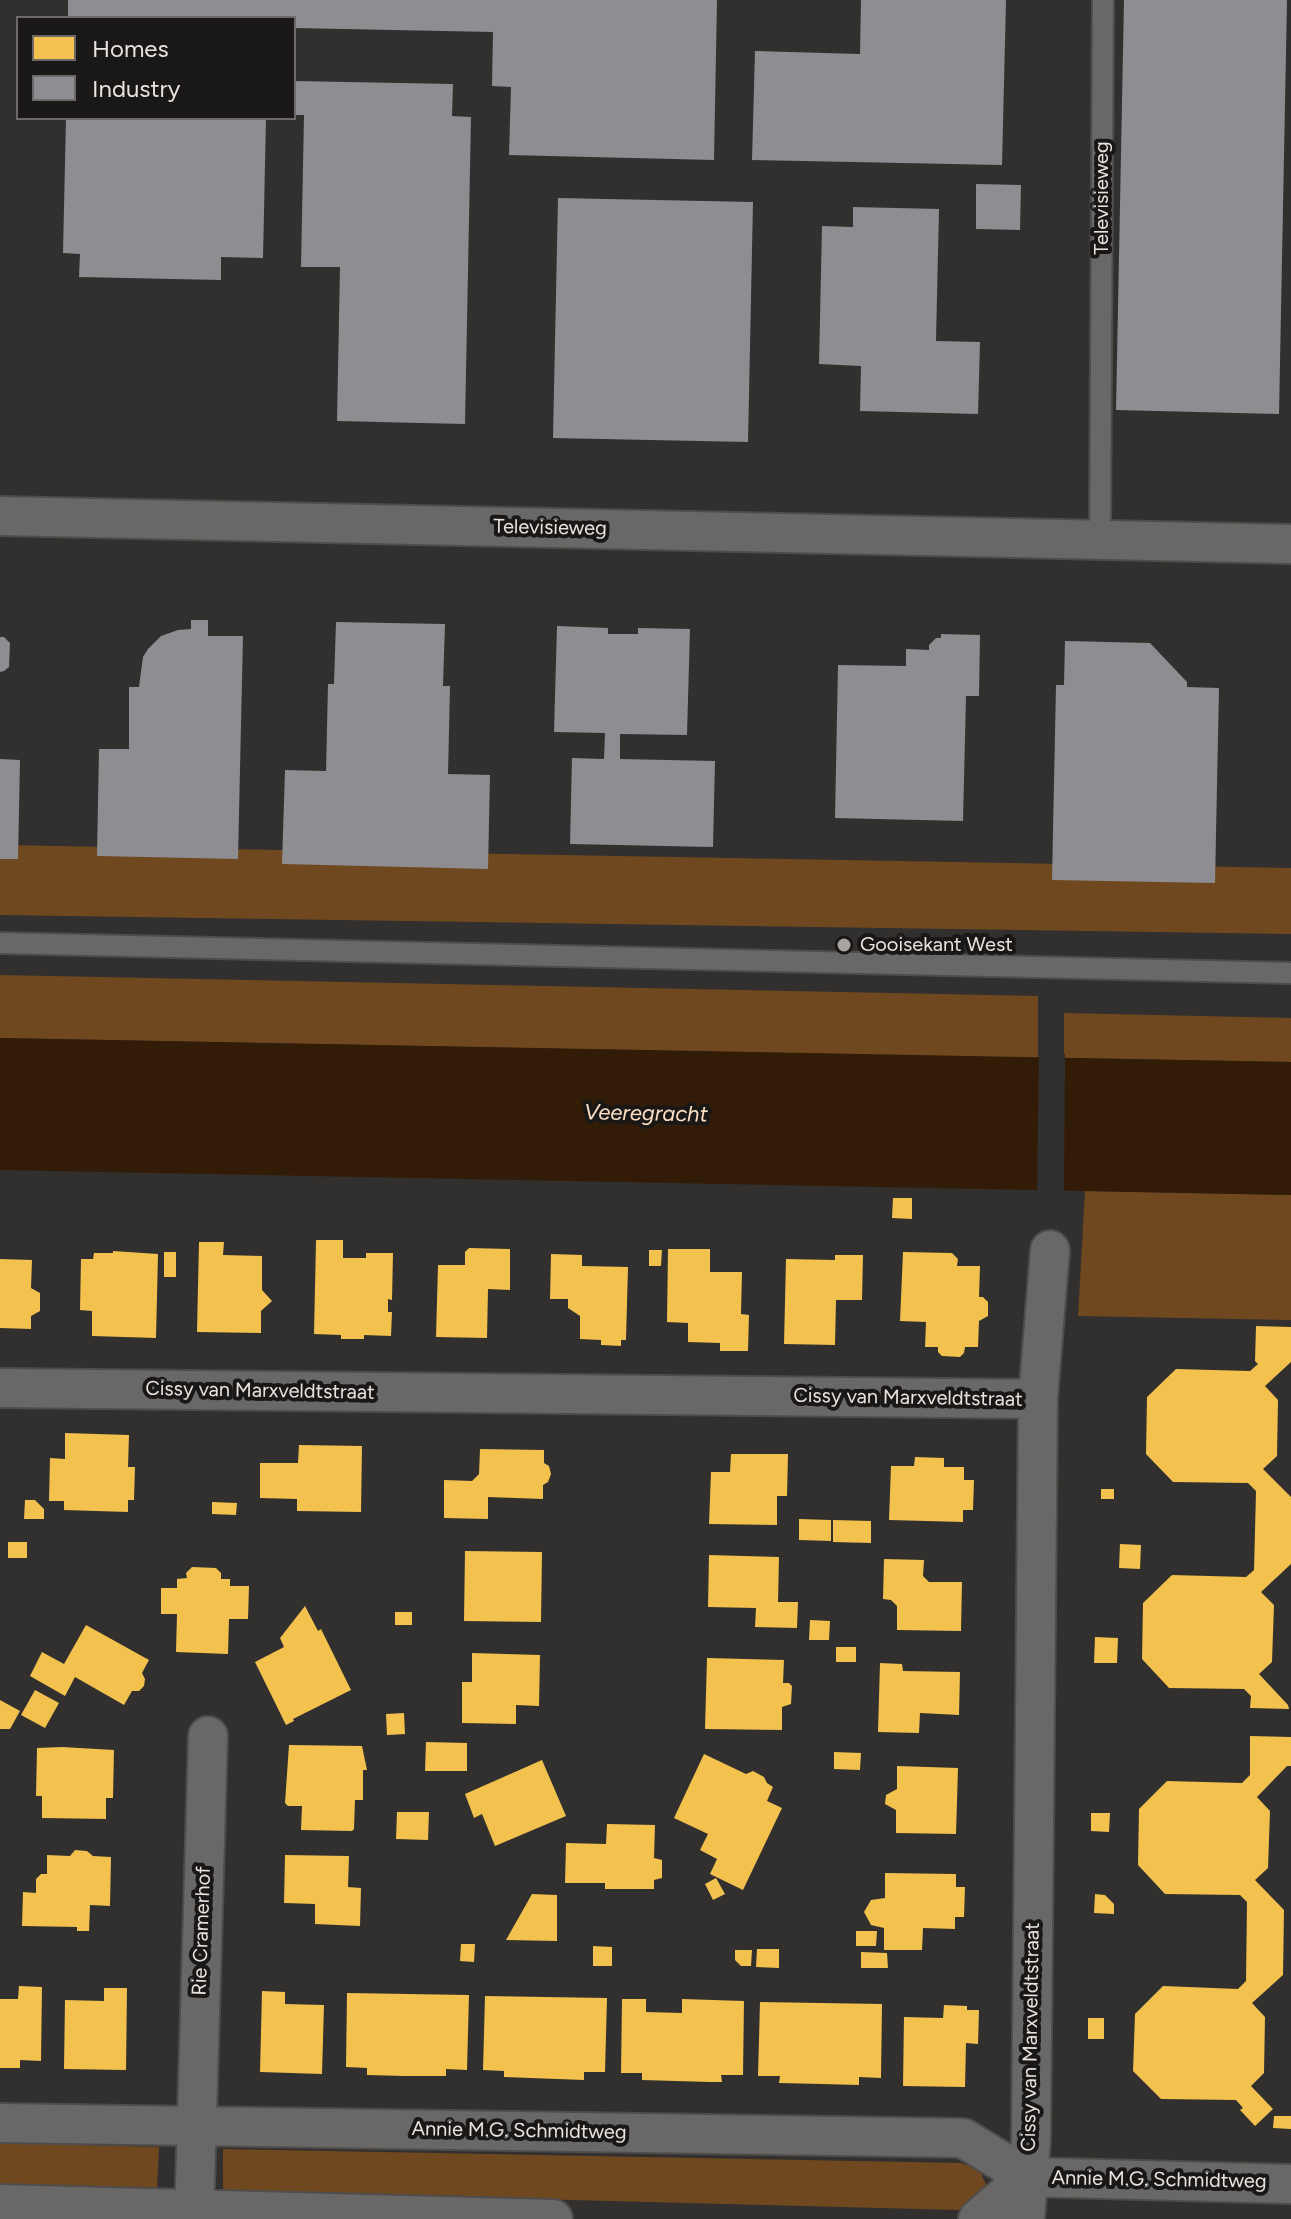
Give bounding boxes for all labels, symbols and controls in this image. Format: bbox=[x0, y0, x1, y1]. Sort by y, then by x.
legend bbox=[16, 16, 296, 120]
text: Homes bbox=[92, 34, 169, 63]
text: Industry bbox=[92, 74, 180, 103]
street label: Televisieweg bbox=[1090, 141, 1114, 255]
street label: Televisieweg bbox=[493, 515, 607, 541]
place label: Gooisekant West bbox=[860, 933, 1013, 957]
marker: Gooisekant West bbox=[835, 936, 853, 954]
water label: Veeregracht bbox=[584, 1100, 708, 1128]
street label: Cissy van Marxveldtstraat bbox=[145, 1377, 375, 1405]
street label: Cissy van Marxveldtstraat bbox=[793, 1384, 1023, 1412]
street label: Rie Cramerhof bbox=[188, 1866, 216, 1996]
street label: Cissy van Marxveldtstraat bbox=[1017, 1922, 1045, 2152]
street label: Annie M.G. Schmidtweg bbox=[411, 2117, 627, 2145]
street label: Annie M.G. Schmidtweg bbox=[1051, 2166, 1267, 2194]

